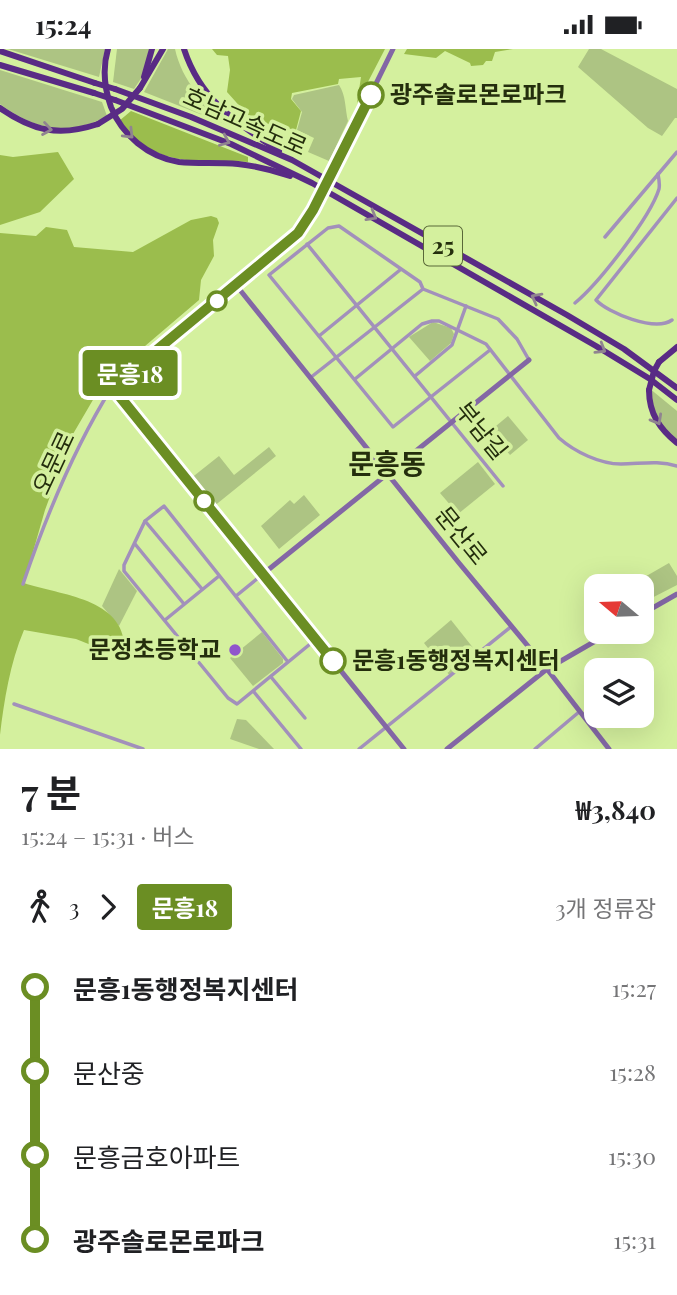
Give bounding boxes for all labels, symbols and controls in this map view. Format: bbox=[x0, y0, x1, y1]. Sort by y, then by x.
text: 15:24 bbox=[35, 7, 91, 42]
place label: 광주솔로몬로파크 bbox=[390, 77, 567, 109]
street label: 호남고속도로 bbox=[179, 79, 313, 162]
marker: 광주솔로몬로파크 bbox=[358, 82, 384, 108]
one-way arrow bbox=[41, 122, 53, 137]
one-way arrow bbox=[121, 126, 134, 139]
one-way arrow bbox=[218, 133, 230, 147]
one-way arrow bbox=[364, 208, 377, 221]
road number: 25 bbox=[424, 227, 462, 265]
unlabelled marker bbox=[207, 291, 227, 311]
one-way arrow bbox=[530, 292, 543, 306]
one-way arrow bbox=[594, 340, 607, 353]
line badge: 문흥18 bbox=[81, 350, 179, 396]
text: 문흥18 bbox=[97, 357, 163, 389]
street label: 부남길 bbox=[449, 394, 516, 466]
one-way arrow bbox=[649, 412, 662, 425]
street label: 오문로 bbox=[24, 425, 81, 499]
district label: 문흥동 bbox=[348, 444, 426, 481]
unlabelled marker bbox=[194, 491, 214, 511]
street label: 문산로 bbox=[429, 499, 496, 571]
north arrow bbox=[584, 574, 654, 644]
map controls bbox=[584, 574, 654, 728]
place label: 문정초등학교 bbox=[89, 632, 221, 664]
marker: 문정초등학교 bbox=[227, 642, 243, 658]
place label: 문흥1동행정복지센터 bbox=[352, 643, 560, 675]
marker: 문흥1동행정복지센터 bbox=[320, 648, 346, 674]
button: layers bbox=[584, 658, 654, 728]
text: 7 분 bbox=[21, 766, 81, 817]
text: ₩3,840 bbox=[576, 792, 656, 827]
text: 15:24 – 15:31 · 버스 bbox=[21, 820, 195, 851]
icon: walk bbox=[21, 888, 59, 926]
icon: forward bbox=[89, 888, 127, 926]
text: 3 bbox=[69, 891, 79, 922]
text: 문흥18 bbox=[151, 891, 218, 923]
text: 3개 정류장 bbox=[555, 892, 656, 923]
text: 문흥1동행정복지센터 bbox=[73, 971, 298, 1006]
text: 15:27 bbox=[612, 972, 656, 1003]
text: 문산중 bbox=[73, 1055, 145, 1090]
text: 15:28 bbox=[609, 1056, 656, 1087]
text: 문흥금호아파트 bbox=[73, 1139, 240, 1174]
text: 15:30 bbox=[608, 1140, 656, 1171]
text: 광주솔로몬로파크 bbox=[73, 1223, 264, 1258]
text: 15:31 bbox=[613, 1224, 656, 1255]

